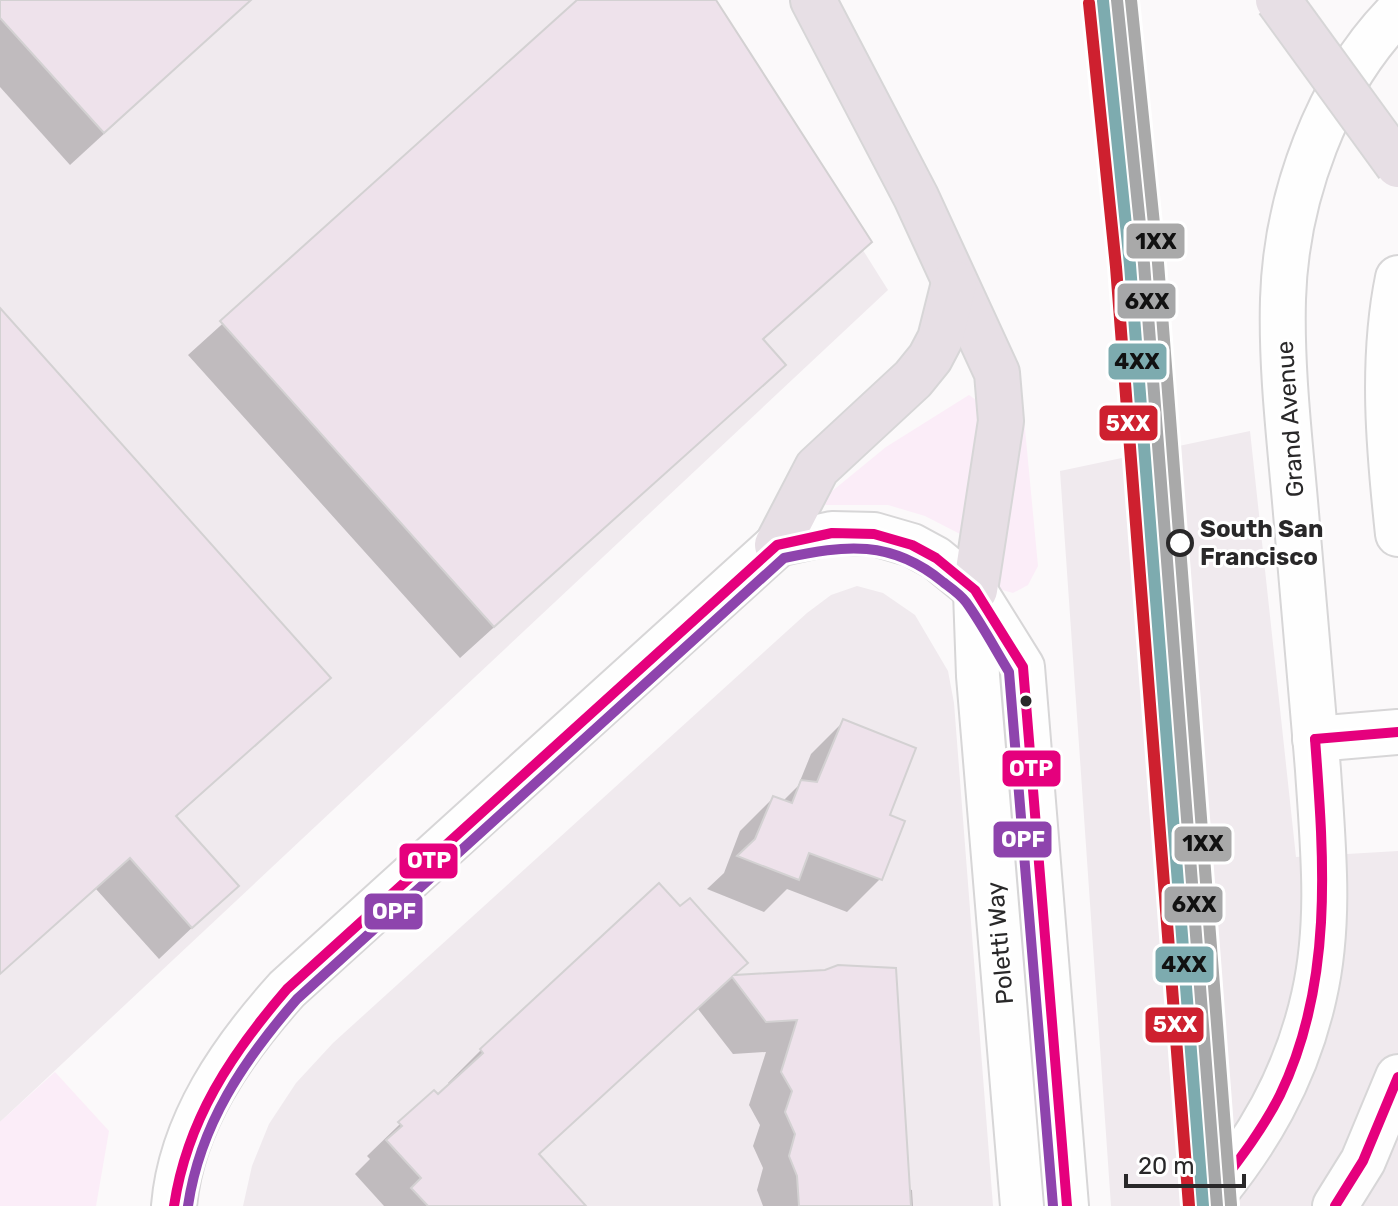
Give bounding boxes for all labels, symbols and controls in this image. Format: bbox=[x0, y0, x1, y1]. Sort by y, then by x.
line badge: 1XX bbox=[1125, 222, 1186, 260]
text: 1XX bbox=[1135, 228, 1177, 255]
line badge: 6XX bbox=[1116, 282, 1177, 320]
text: 6XX bbox=[1125, 288, 1169, 315]
street label: Grand Avenue bbox=[1271, 340, 1309, 498]
line badge: 4XX bbox=[1107, 342, 1168, 381]
text: 4XX bbox=[1114, 348, 1160, 375]
line badge: 5XX bbox=[1098, 404, 1159, 442]
text: 5XX bbox=[1106, 410, 1150, 437]
place label: South San Francisco bbox=[1200, 515, 1323, 571]
marker: South San Francisco bbox=[1167, 530, 1193, 556]
unlabelled marker bbox=[1018, 693, 1034, 709]
line badge: OTP bbox=[1001, 749, 1062, 788]
text: OTP bbox=[1009, 755, 1053, 782]
line badge: OPF bbox=[992, 820, 1053, 859]
line badge: 1XX bbox=[1173, 825, 1233, 863]
text: OPF bbox=[1001, 826, 1045, 853]
text: 1XX bbox=[1182, 830, 1224, 857]
line badge: OTP bbox=[398, 842, 459, 880]
text: OTP bbox=[407, 847, 451, 874]
street label: Poletti Way bbox=[981, 880, 1019, 1006]
line badge: 6XX bbox=[1163, 885, 1224, 924]
text: 6XX bbox=[1172, 891, 1216, 918]
line badge: OPF bbox=[363, 892, 424, 931]
text: OPF bbox=[372, 898, 416, 925]
line badge: 4XX bbox=[1154, 945, 1215, 984]
text: 4XX bbox=[1161, 951, 1207, 978]
line badge: 5XX bbox=[1144, 1006, 1205, 1044]
text: 5XX bbox=[1153, 1011, 1197, 1038]
scale bar bbox=[1126, 1138, 1244, 1188]
text: 20 m bbox=[1138, 1152, 1195, 1180]

